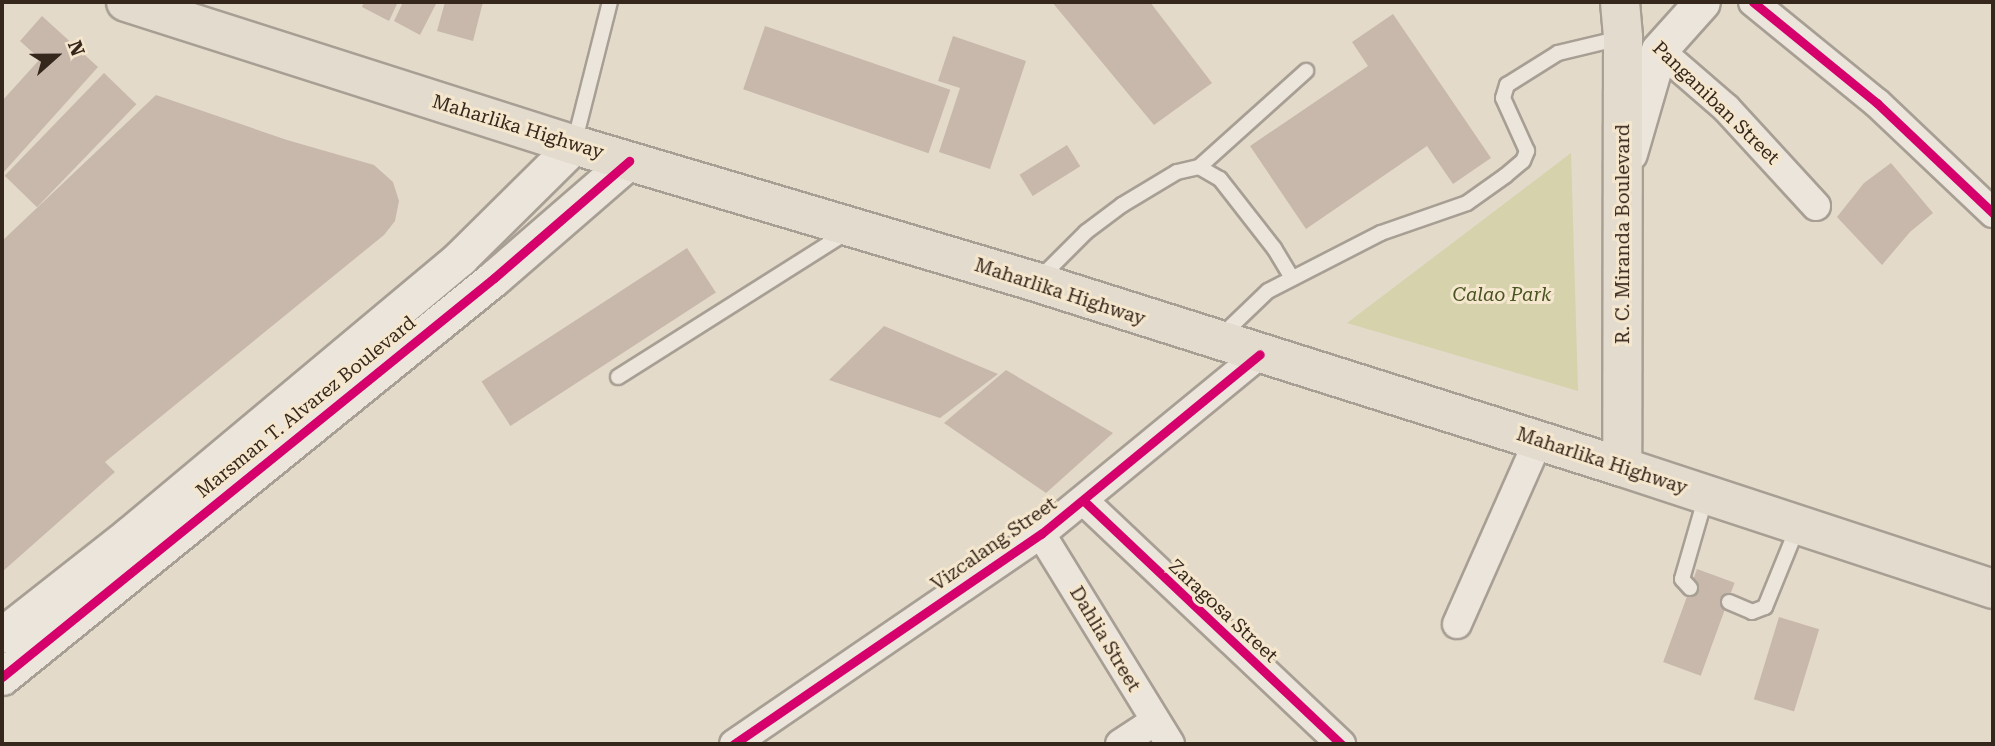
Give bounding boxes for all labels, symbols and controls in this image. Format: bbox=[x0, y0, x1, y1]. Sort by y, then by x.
north arrow bbox=[21, 21, 91, 91]
text: N bbox=[63, 37, 89, 59]
street label: Panganiban Street bbox=[1648, 37, 1784, 169]
street label: Maharlika Highway bbox=[429, 90, 607, 164]
street label: R. C. Miranda Boulevard bbox=[1612, 124, 1634, 344]
street label: Maharlika Highway bbox=[972, 254, 1148, 330]
park label: Calao Park bbox=[1453, 284, 1551, 306]
street label: Marsman T. Alvarez Boulevard bbox=[192, 311, 420, 503]
street label: Maharlika Highway bbox=[1514, 423, 1690, 499]
street label: Vizcalang Street bbox=[927, 492, 1061, 596]
street label: Zaragosa Street bbox=[1164, 555, 1282, 667]
street label: Dahlia Street bbox=[1065, 582, 1145, 696]

